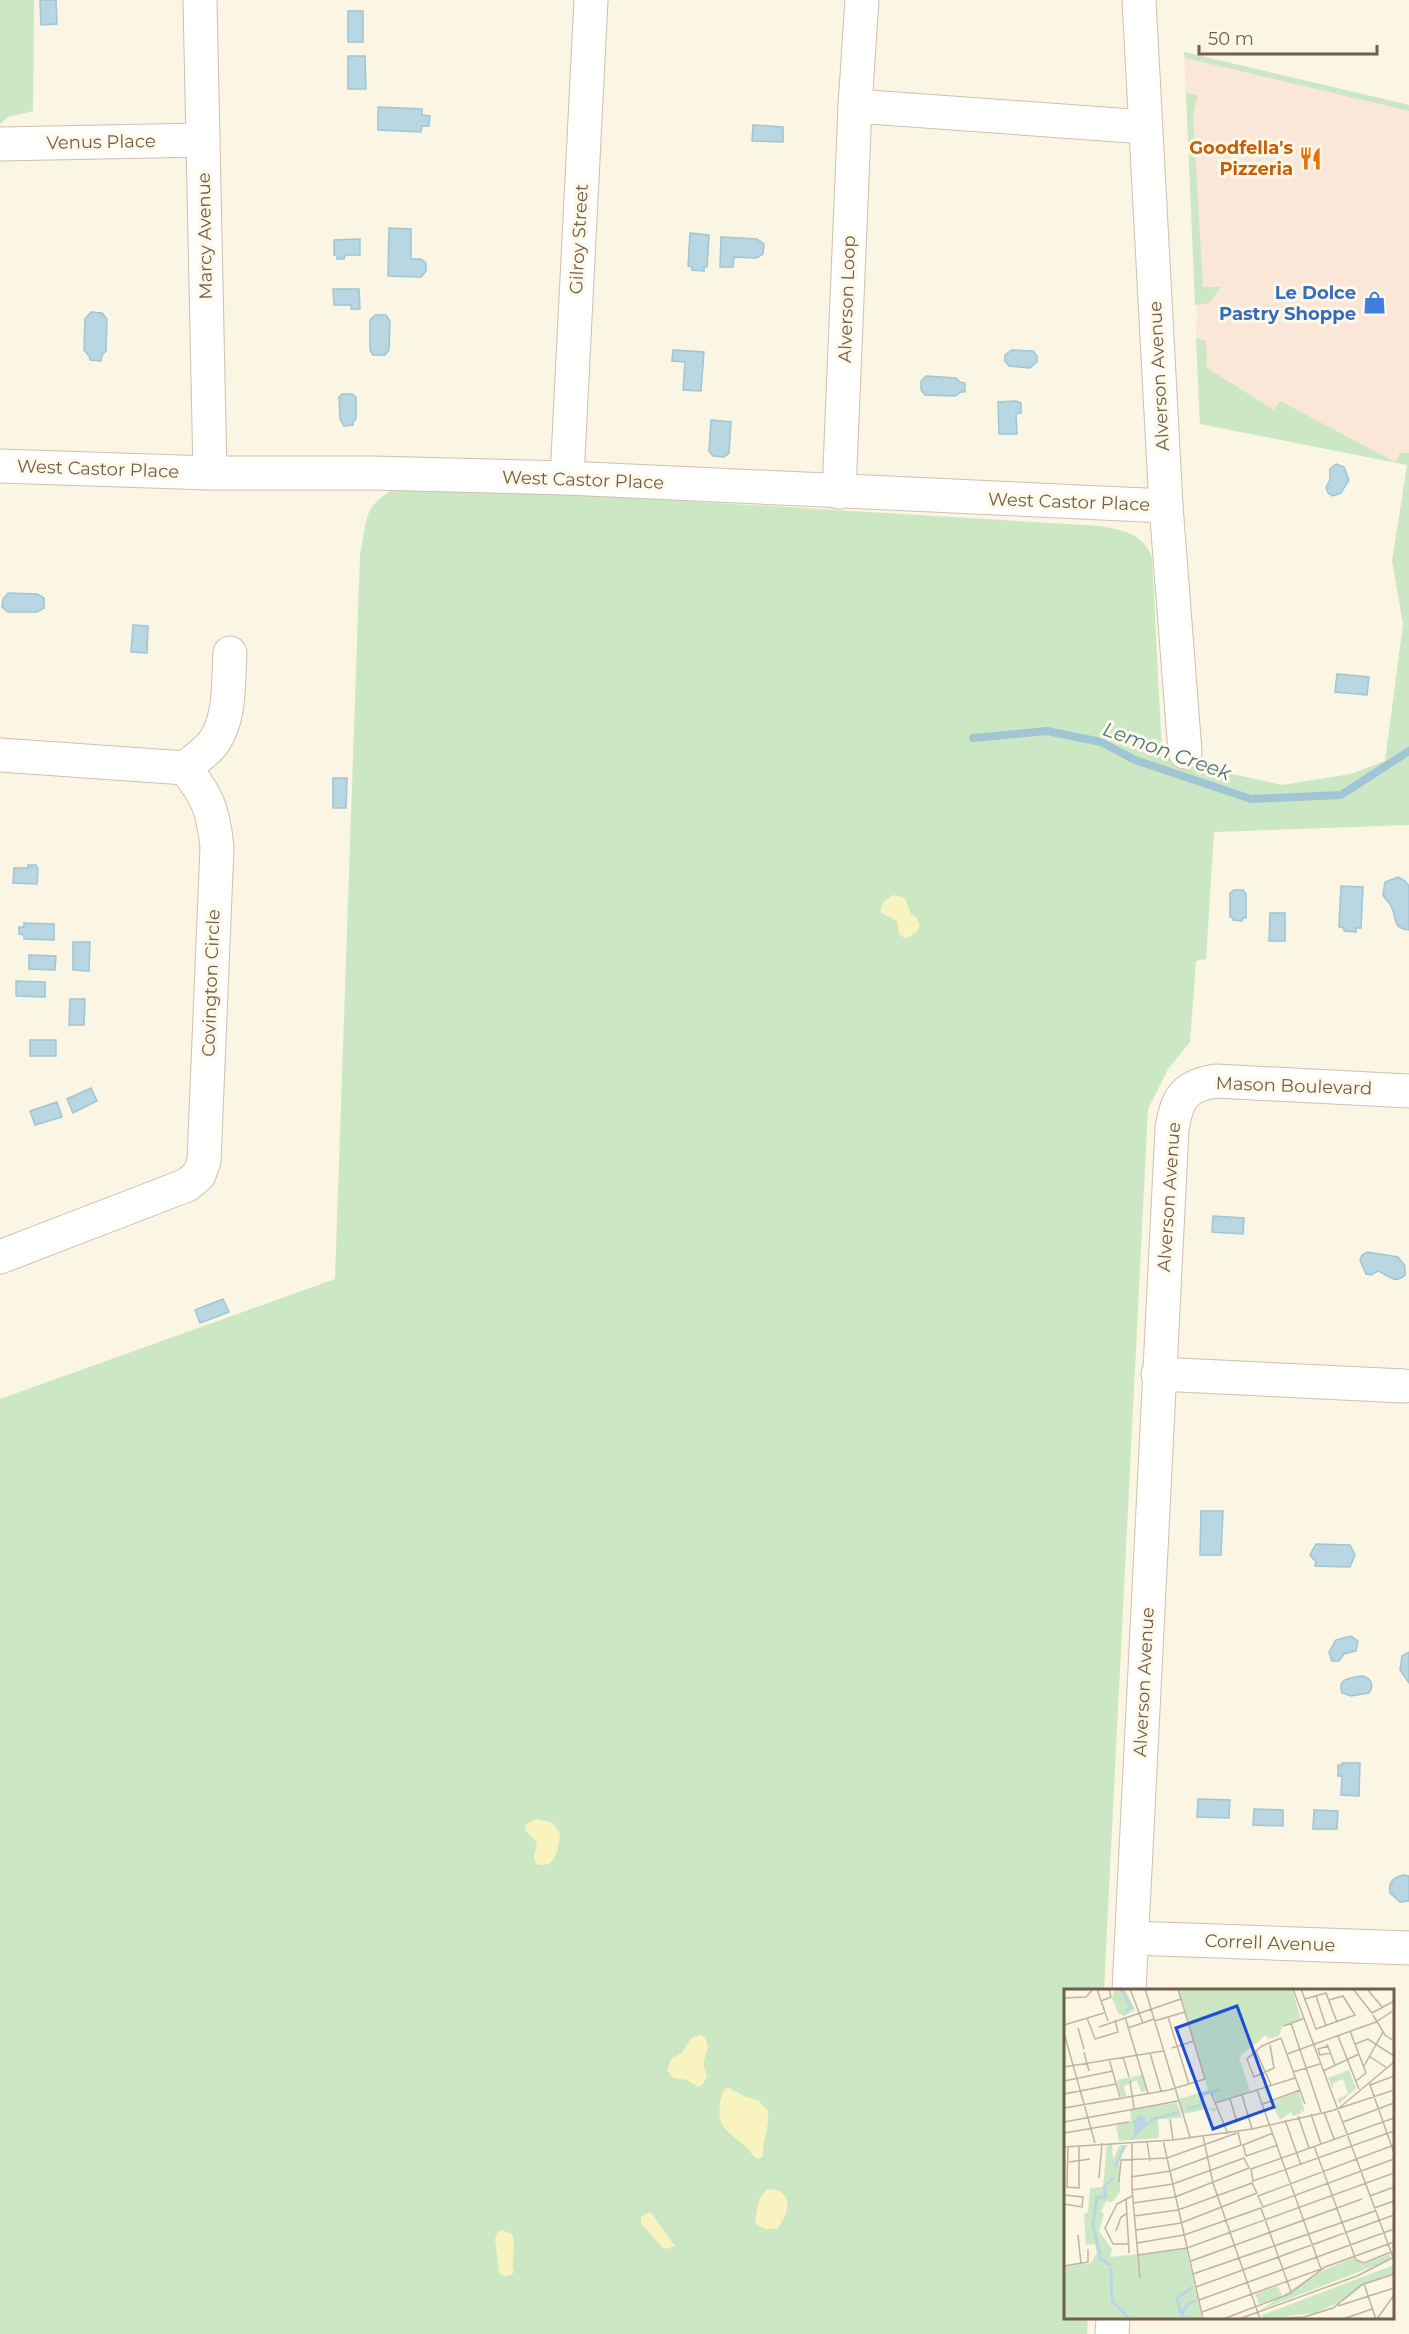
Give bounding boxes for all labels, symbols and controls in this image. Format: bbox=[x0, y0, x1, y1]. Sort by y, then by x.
scale bar bbox=[1199, 18, 1378, 56]
text: 50 m bbox=[1208, 28, 1254, 50]
street label: Venus Place bbox=[46, 130, 156, 154]
place label: Goodfella's Pizzeria bbox=[1189, 137, 1293, 180]
restaurant icon: Goodfella's Pizzeria bbox=[1298, 145, 1324, 171]
street label: Marcy Avenue bbox=[193, 172, 217, 300]
street label: Gilroy Street bbox=[565, 183, 593, 295]
street label: Alverson Loop bbox=[834, 235, 860, 363]
place label: Le Dolce Pastry Shoppe bbox=[1219, 282, 1356, 325]
shop icon: Le Dolce Pastry Shoppe bbox=[1361, 290, 1387, 316]
street label: Alverson Avenue bbox=[1144, 300, 1174, 452]
street label: West Castor Place bbox=[17, 455, 180, 483]
street label: West Castor Place bbox=[502, 466, 665, 494]
street label: West Castor Place bbox=[988, 488, 1151, 516]
water label: Lemon Creek bbox=[1100, 717, 1235, 786]
street label: Covington Circle bbox=[197, 909, 225, 1057]
street label: Mason Boulevard bbox=[1215, 1072, 1373, 1100]
street label: Alverson Avenue bbox=[1153, 1121, 1185, 1273]
street label: Alverson Avenue bbox=[1129, 1606, 1159, 1758]
street label: Correll Avenue bbox=[1204, 1930, 1336, 1956]
inset map bbox=[1064, 1989, 1394, 2319]

